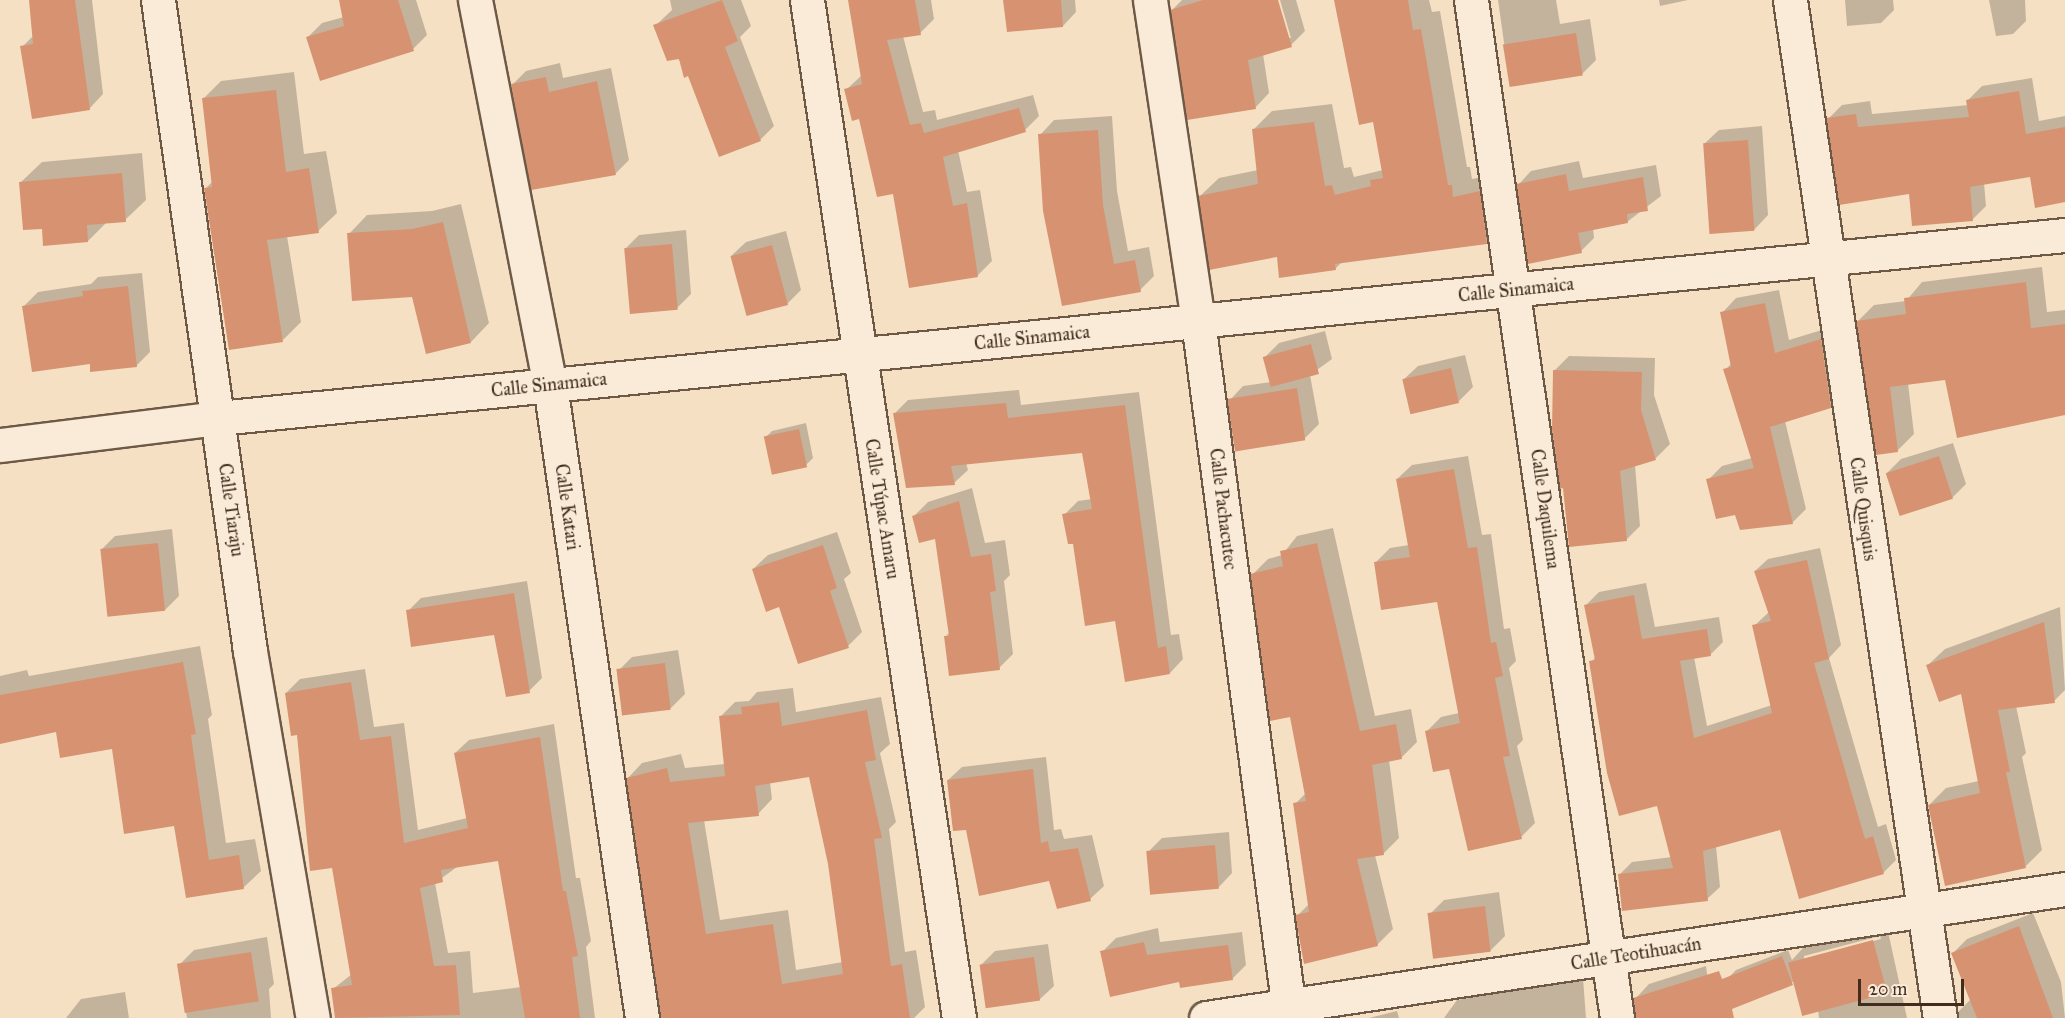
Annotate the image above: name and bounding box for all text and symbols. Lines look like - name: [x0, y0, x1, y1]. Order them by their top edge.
- street label: Calle Sinamaica: [1457, 273, 1575, 307]
- street label: Calle Sinamaica: [973, 321, 1091, 355]
- street label: Calle Sinamaica: [490, 368, 608, 402]
- street label: Calle Túpac Amaru: [860, 437, 904, 581]
- street label: Calle Pachacutec: [1205, 447, 1241, 571]
- street label: Calle Daquilema: [1526, 448, 1564, 570]
- street label: Calle Quisquis: [1845, 456, 1881, 562]
- street label: Calle Tiaraju: [214, 462, 248, 558]
- street label: Calle Katari: [550, 462, 584, 552]
- street label: Calle Teotihuacán: [1569, 933, 1703, 975]
- scale bar: [1861, 967, 1968, 1005]
- text: 20 m: [1869, 978, 1907, 1000]

